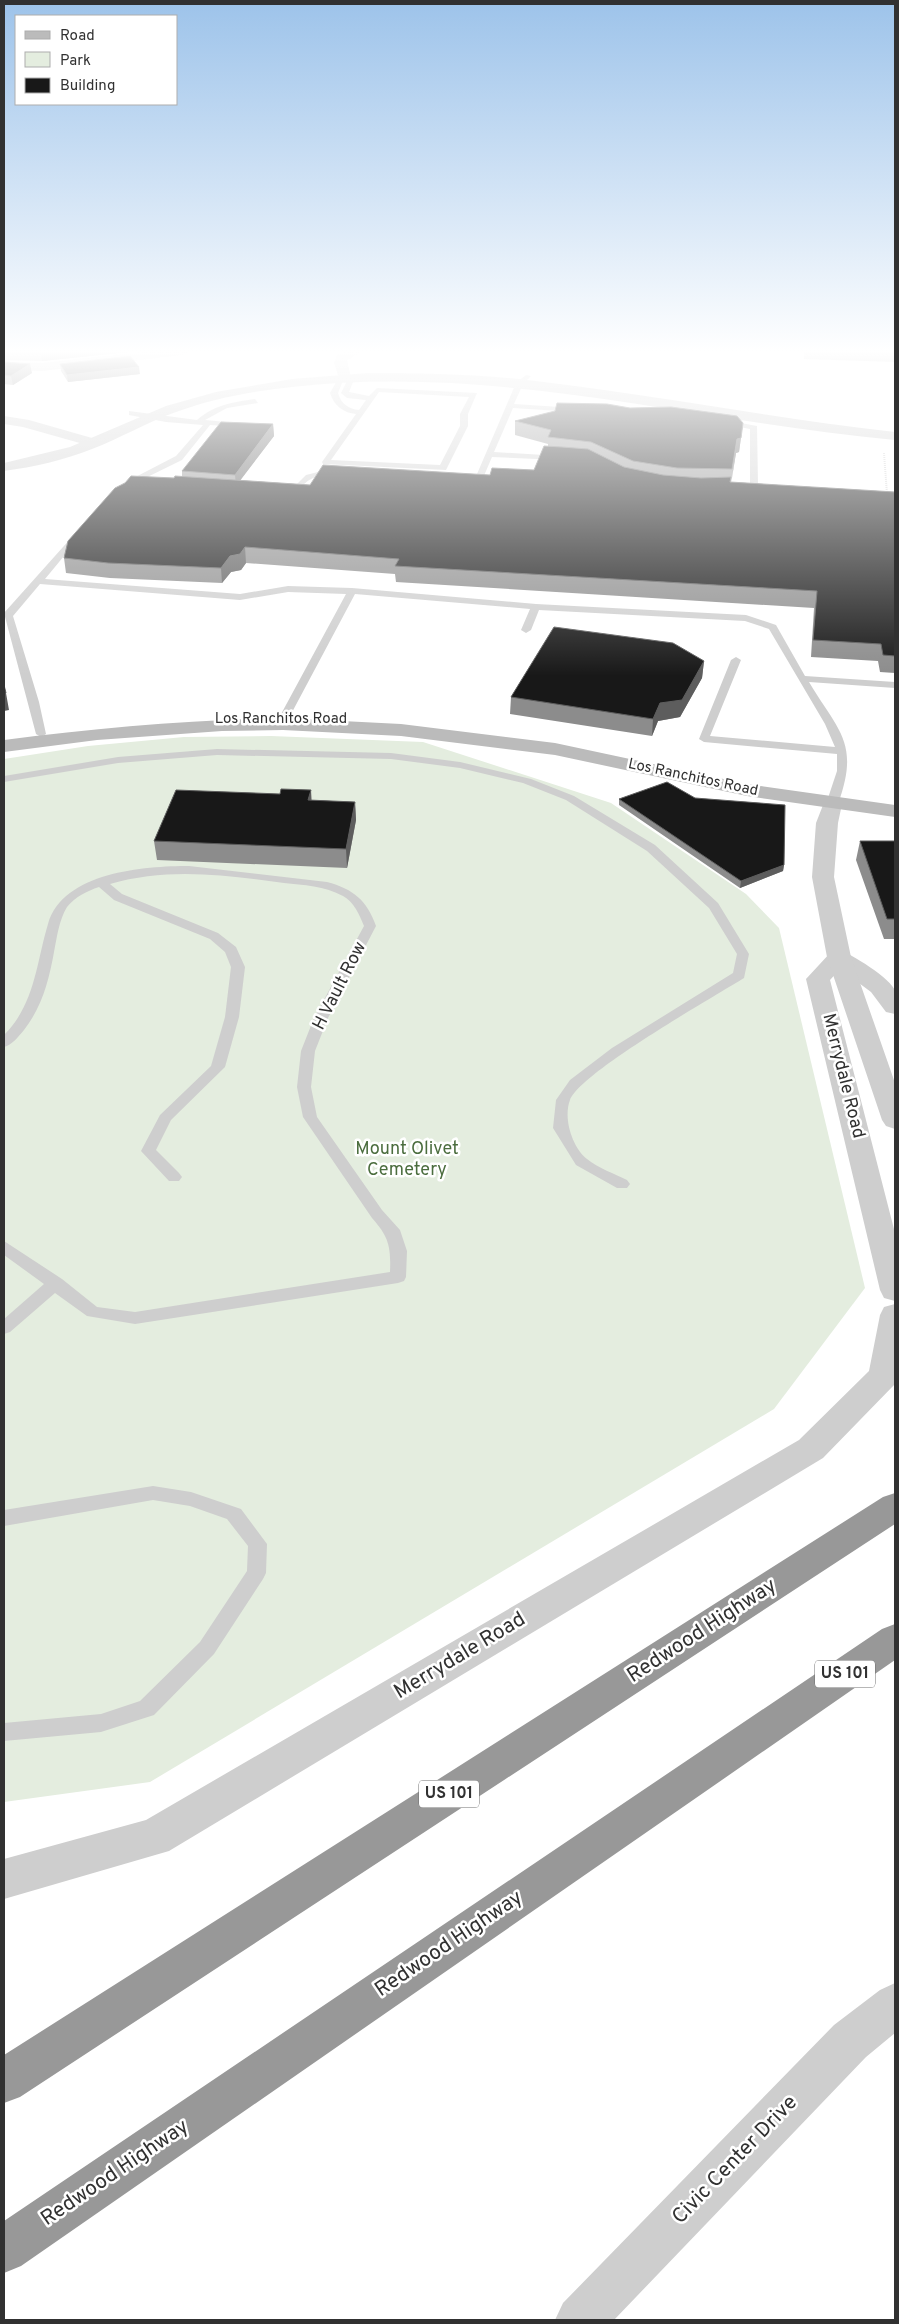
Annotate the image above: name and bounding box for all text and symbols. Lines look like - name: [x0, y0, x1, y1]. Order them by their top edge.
- legend: [15, 15, 178, 105]
- text: Road: [60, 27, 95, 46]
- text: Park: [60, 52, 91, 71]
- text: Building: [60, 77, 115, 96]
- street label: Los Ranchitos Road: [215, 710, 347, 729]
- street label: Los Ranchitos Road: [626, 755, 760, 801]
- street label: H Vault Row: [308, 938, 372, 1034]
- street label: Merrydale Road: [816, 1011, 870, 1141]
- park label: Mount Olivet Cemetery: [355, 1138, 459, 1182]
- street label: Redwood Highway: [622, 1573, 782, 1689]
- street label: Merrydale Road: [389, 1606, 531, 1706]
- road number: US 101: [815, 1660, 875, 1688]
- road number: US 101: [419, 1780, 479, 1808]
- street label: Redwood Highway: [370, 1884, 528, 2004]
- street label: Civic Center Drive: [667, 2090, 803, 2230]
- street label: Redwood Highway: [36, 2113, 194, 2233]

